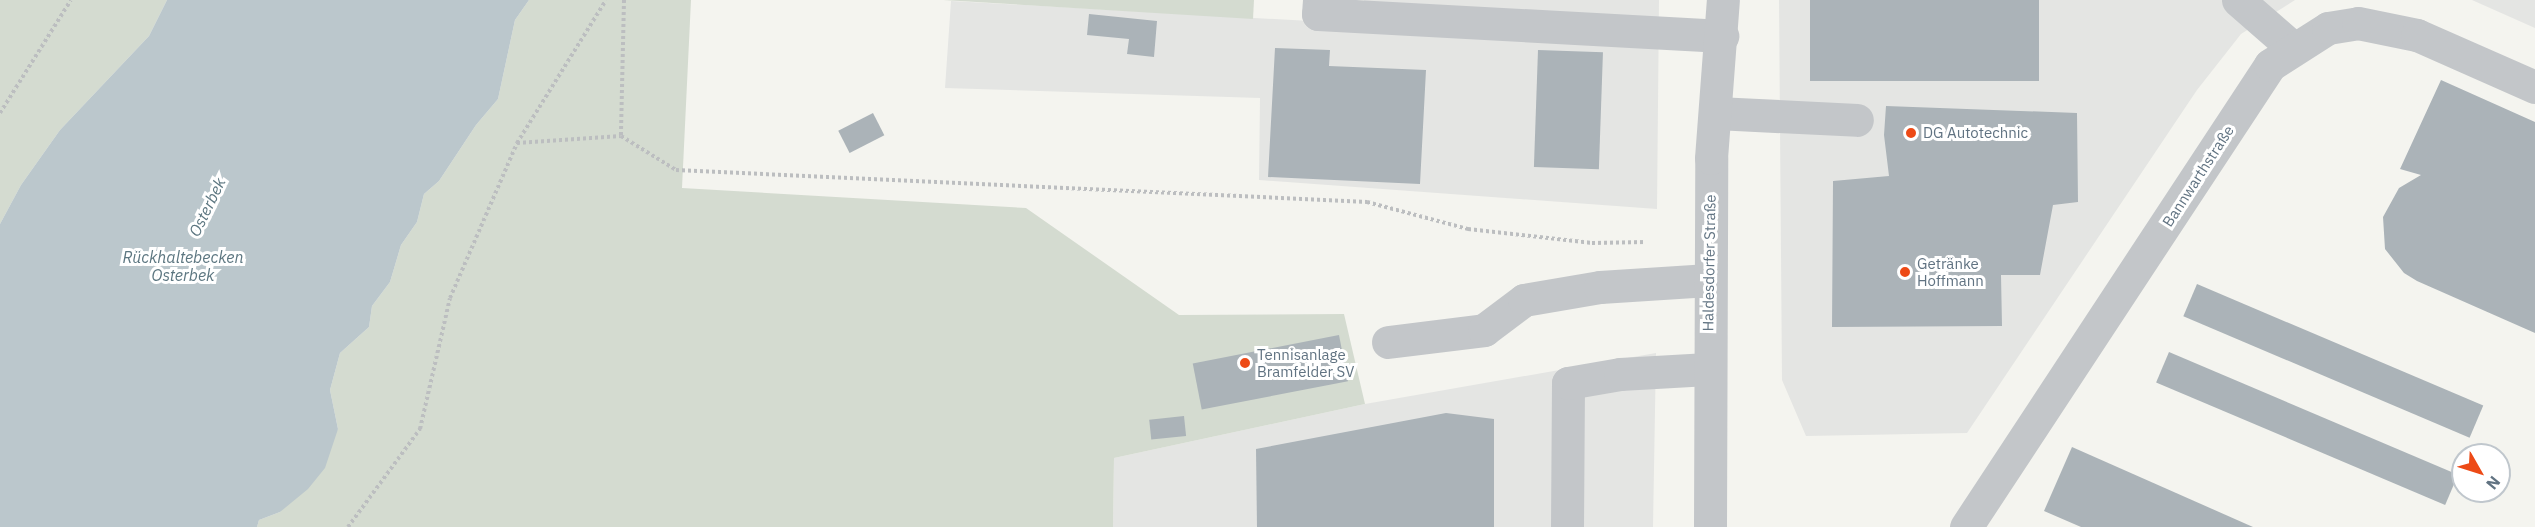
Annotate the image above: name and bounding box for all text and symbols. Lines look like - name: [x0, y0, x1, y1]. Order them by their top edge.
- street label: Bannwarthstraße: [2159, 122, 2237, 230]
- place label: DG Autotechnic: [1923, 124, 2028, 142]
- marker: DG Autotechnic: [1904, 126, 1918, 140]
- water label: Osterbek: [185, 175, 229, 239]
- street label: Haldesdorfer Straße: [1699, 194, 1719, 332]
- water label: Rückhaltebecken Osterbek: [123, 247, 243, 285]
- place label: Getränke Hoffmann: [1917, 254, 1984, 289]
- marker: Getränke Hoffmann: [1898, 265, 1912, 279]
- place label: Tennisanlage Bramfelder SV: [1257, 345, 1354, 380]
- marker: Tennisanlage Bramfelder SV: [1238, 356, 1252, 370]
- north arrow: [2451, 443, 2511, 503]
- text: N: [2482, 472, 2505, 494]

